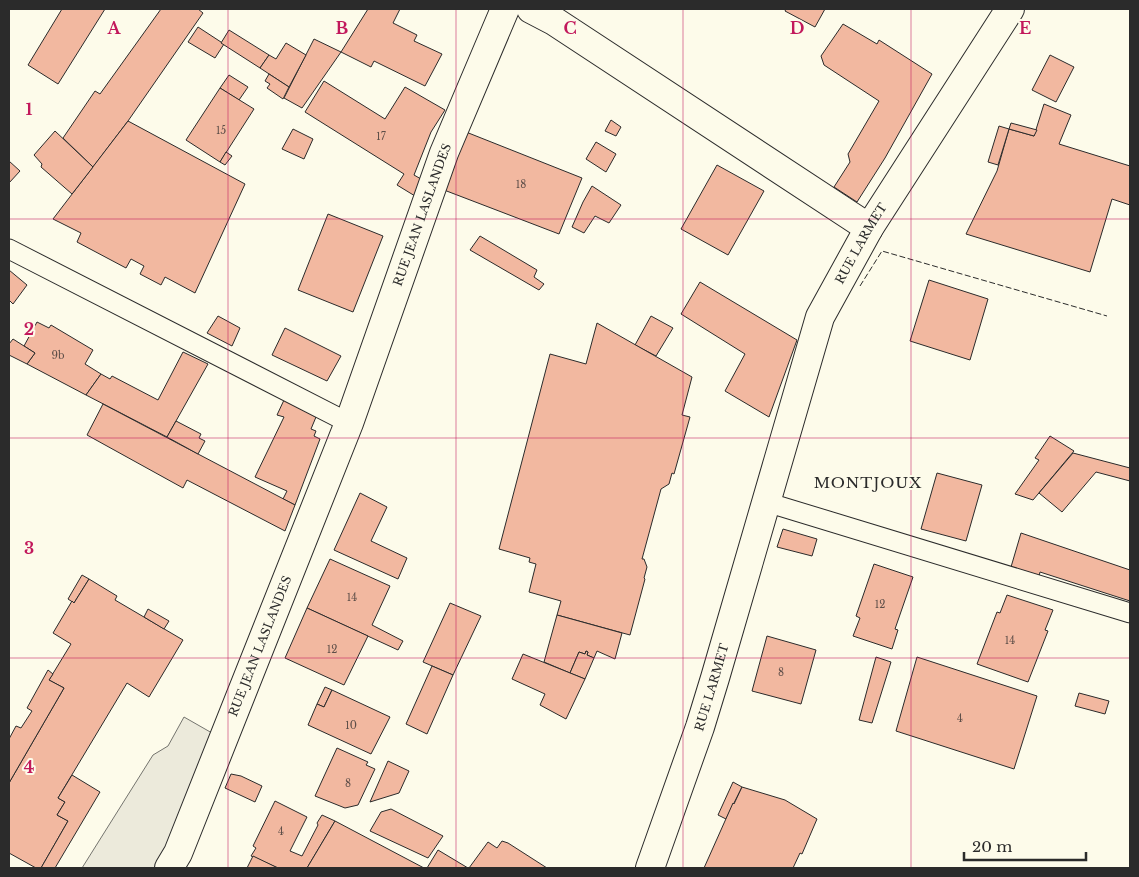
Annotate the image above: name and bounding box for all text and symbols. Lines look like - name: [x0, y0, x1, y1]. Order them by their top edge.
- text: A: [107, 18, 122, 38]
- text: B: [336, 18, 349, 38]
- text: C: [563, 18, 577, 38]
- text: D: [790, 18, 804, 38]
- text: E: [1019, 18, 1031, 38]
- text: 1: [26, 99, 33, 119]
- house number: 15: [216, 124, 226, 137]
- house number: 17: [376, 130, 387, 143]
- street label: RUE JEAN LASLANDES: [390, 141, 454, 288]
- house number: 18: [516, 178, 526, 191]
- street label: RUE LARMET: [832, 200, 890, 286]
- text: 2: [24, 319, 34, 339]
- house number: 9b: [52, 349, 65, 362]
- district label: MONTJOUX: [814, 473, 922, 492]
- text: 3: [24, 538, 34, 558]
- street label: RUE JEAN LASLANDES: [225, 573, 295, 719]
- house number: 14: [347, 591, 357, 604]
- house number: 12: [875, 598, 885, 611]
- house number: 14: [1005, 634, 1015, 647]
- street label: RUE LARMET: [691, 641, 732, 733]
- house number: 12: [327, 643, 337, 656]
- house number: 8: [778, 666, 784, 679]
- house number: 4: [957, 712, 963, 725]
- house number: 10: [345, 719, 357, 732]
- text: 4: [24, 757, 34, 777]
- house number: 8: [345, 777, 351, 790]
- house number: 4: [278, 825, 284, 838]
- scale bar: [964, 830, 1086, 862]
- text: 20 m: [972, 837, 1012, 856]

